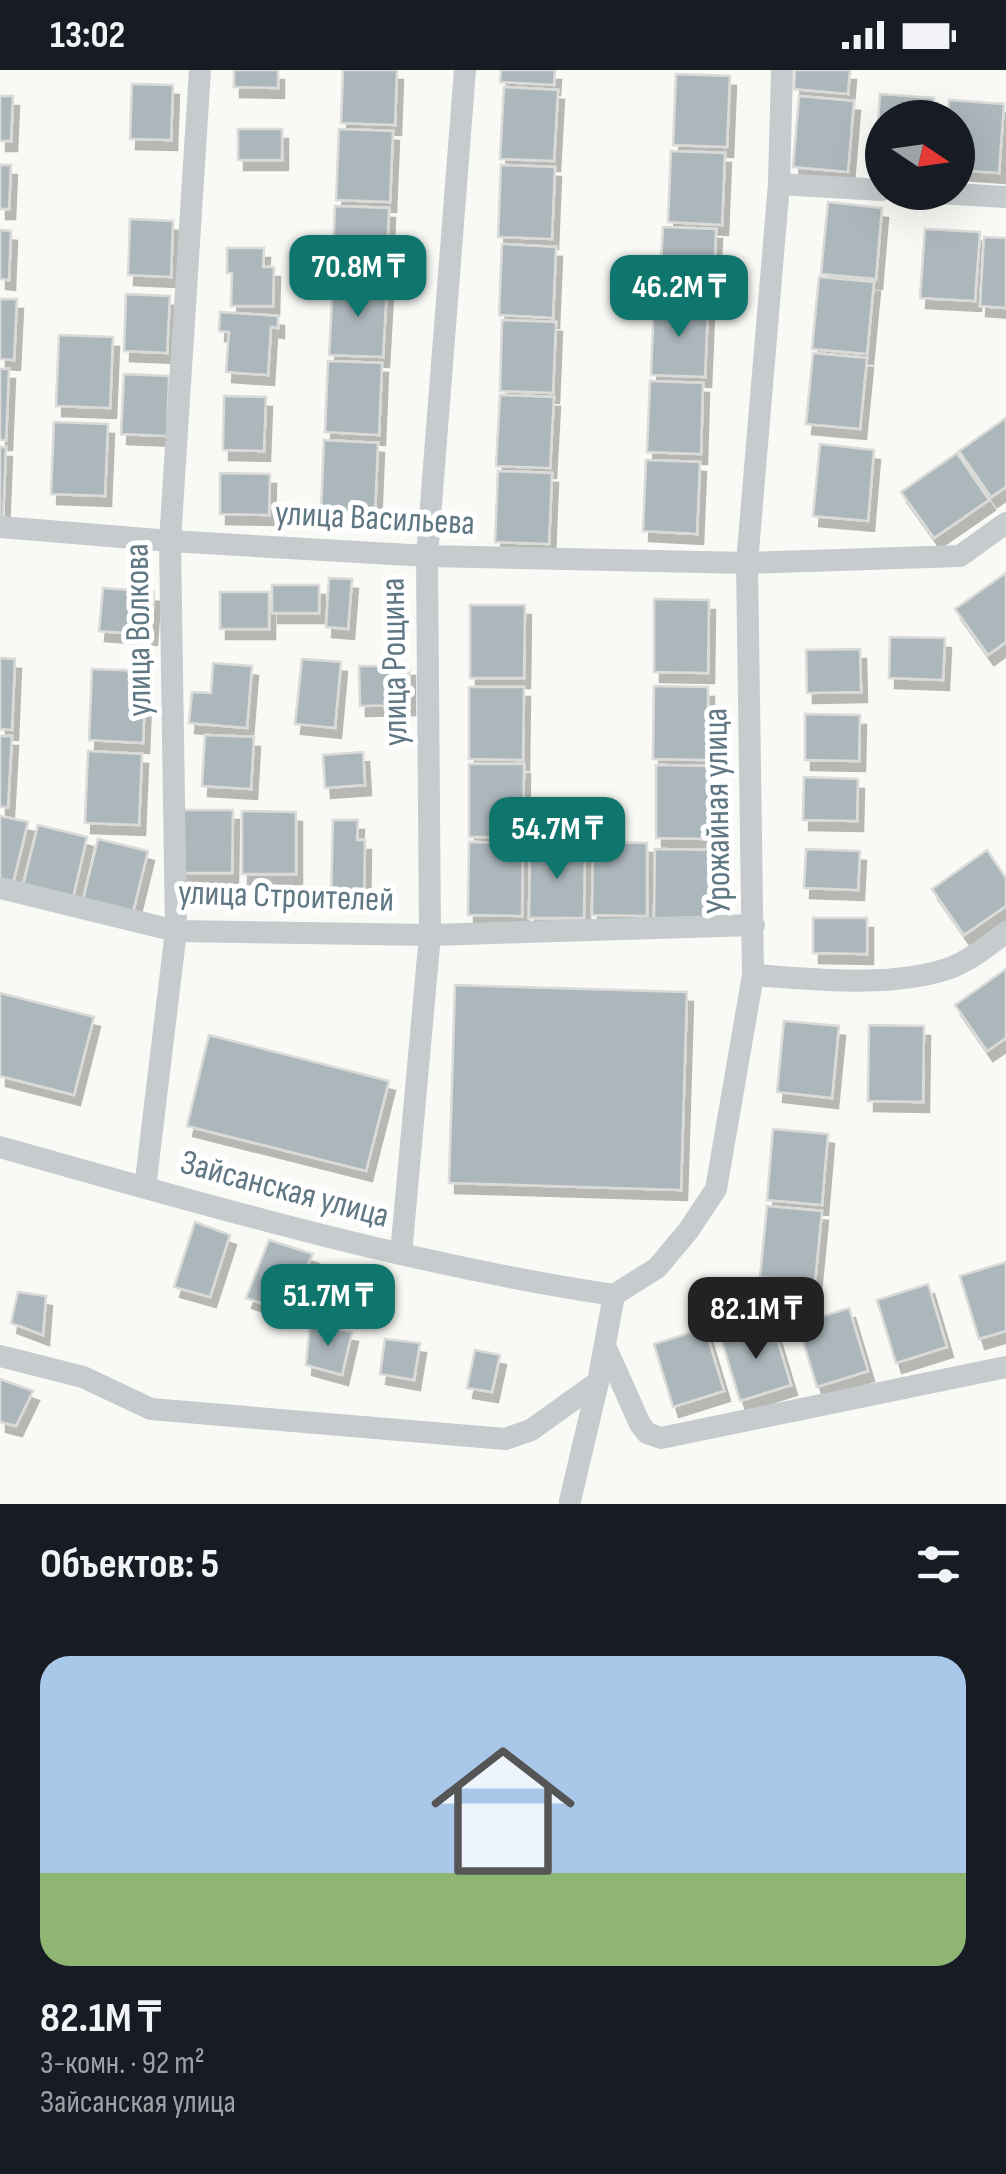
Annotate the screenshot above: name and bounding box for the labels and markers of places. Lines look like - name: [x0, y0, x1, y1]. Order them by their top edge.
- pin: 70.8M ₸: [266, 235, 450, 320]
- pin: 46.2M ₸: [587, 255, 771, 340]
- pin: 54.7M ₸: [465, 797, 649, 882]
- pin: 51.7M ₸: [236, 1264, 420, 1349]
- pin: 82.1M ₸: [664, 1277, 848, 1362]

